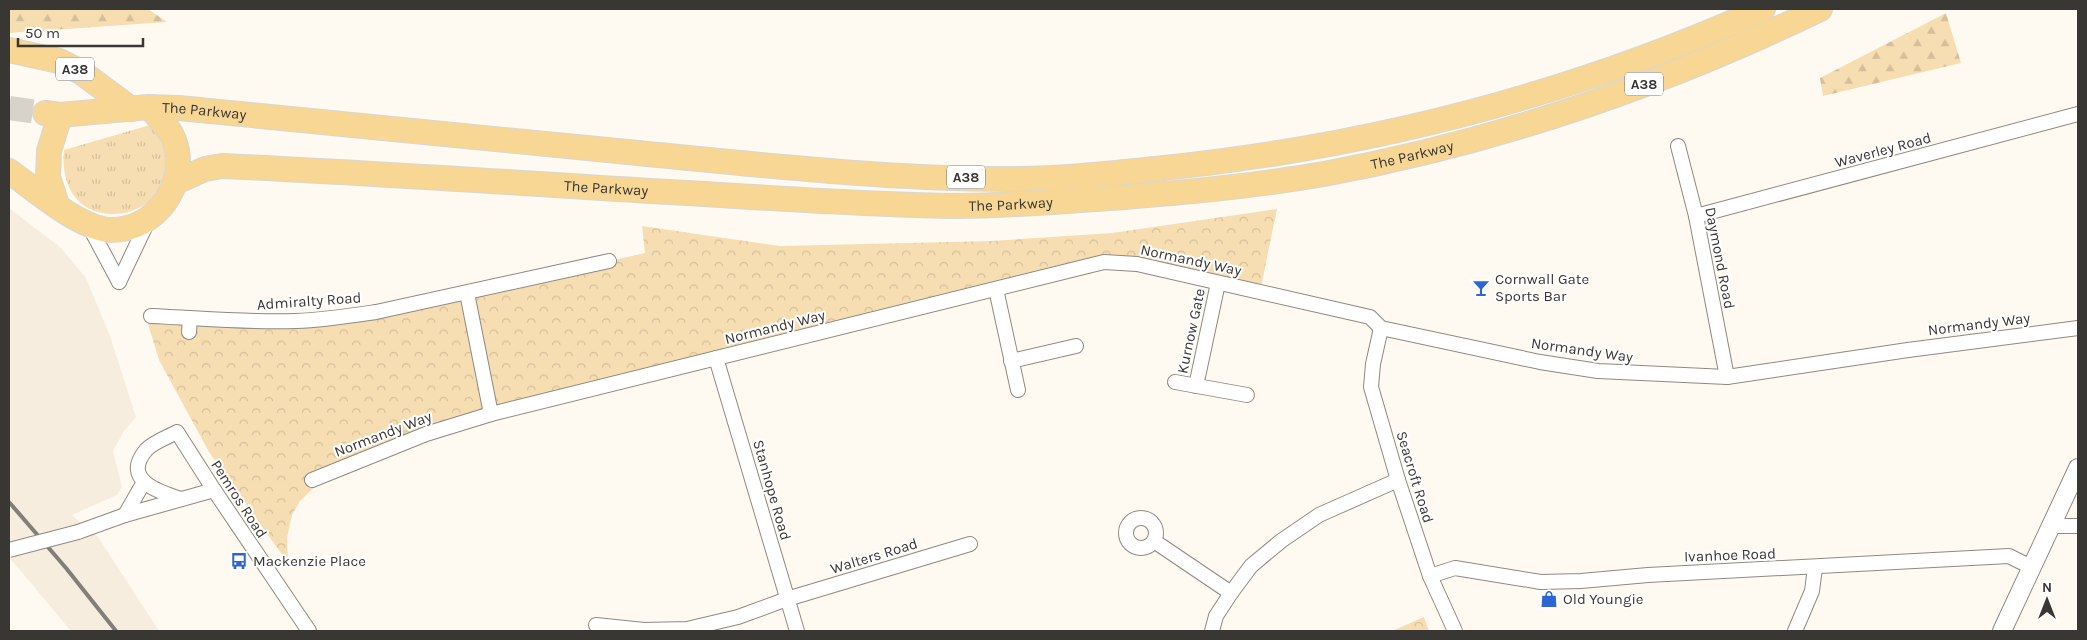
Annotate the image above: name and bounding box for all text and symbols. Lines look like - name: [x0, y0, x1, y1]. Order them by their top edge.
- scale bar: [18, 15, 142, 47]
- text: 50 m: [25, 24, 60, 42]
- road number: A38: [56, 58, 94, 80]
- road number: A38: [1625, 72, 1663, 96]
- street label: The Parkway: [162, 98, 247, 124]
- street label: Waverley Road: [1833, 129, 1933, 171]
- street label: The Parkway: [1369, 136, 1455, 173]
- road number: A38: [947, 166, 985, 188]
- street label: The Parkway: [564, 177, 649, 200]
- street label: The Parkway: [968, 193, 1053, 215]
- street label: Daymond Road: [1701, 206, 1739, 310]
- street label: Normandy Way: [1139, 241, 1243, 279]
- place label: Cornwall Gate Sports Bar: [1495, 270, 1589, 305]
- bar icon: Cornwall Gate Sports Bar: [1471, 278, 1491, 298]
- street label: Kurnow Gate: [1173, 287, 1209, 375]
- street label: Admiralty Road: [256, 288, 362, 314]
- street label: Normandy Way: [723, 306, 827, 348]
- street label: Normandy Way: [1927, 309, 2031, 339]
- street label: Normandy Way: [1530, 334, 1634, 366]
- street label: Normandy Way: [332, 407, 434, 461]
- street label: Seacroft Road: [1392, 429, 1438, 525]
- street label: Stanhope Road: [749, 438, 795, 542]
- street label: Pemros Road: [207, 457, 271, 541]
- street label: Walters Road: [828, 534, 920, 578]
- street label: Ivanhoe Road: [1684, 544, 1776, 566]
- bus stop icon: Mackenzie Place: [229, 551, 249, 571]
- place label: Mackenzie Place: [253, 552, 366, 570]
- north arrow: [2022, 575, 2072, 625]
- text: N: [2042, 579, 2052, 596]
- shop icon: Old Youngie: [1539, 589, 1559, 609]
- place label: Old Youngie: [1563, 590, 1644, 608]

